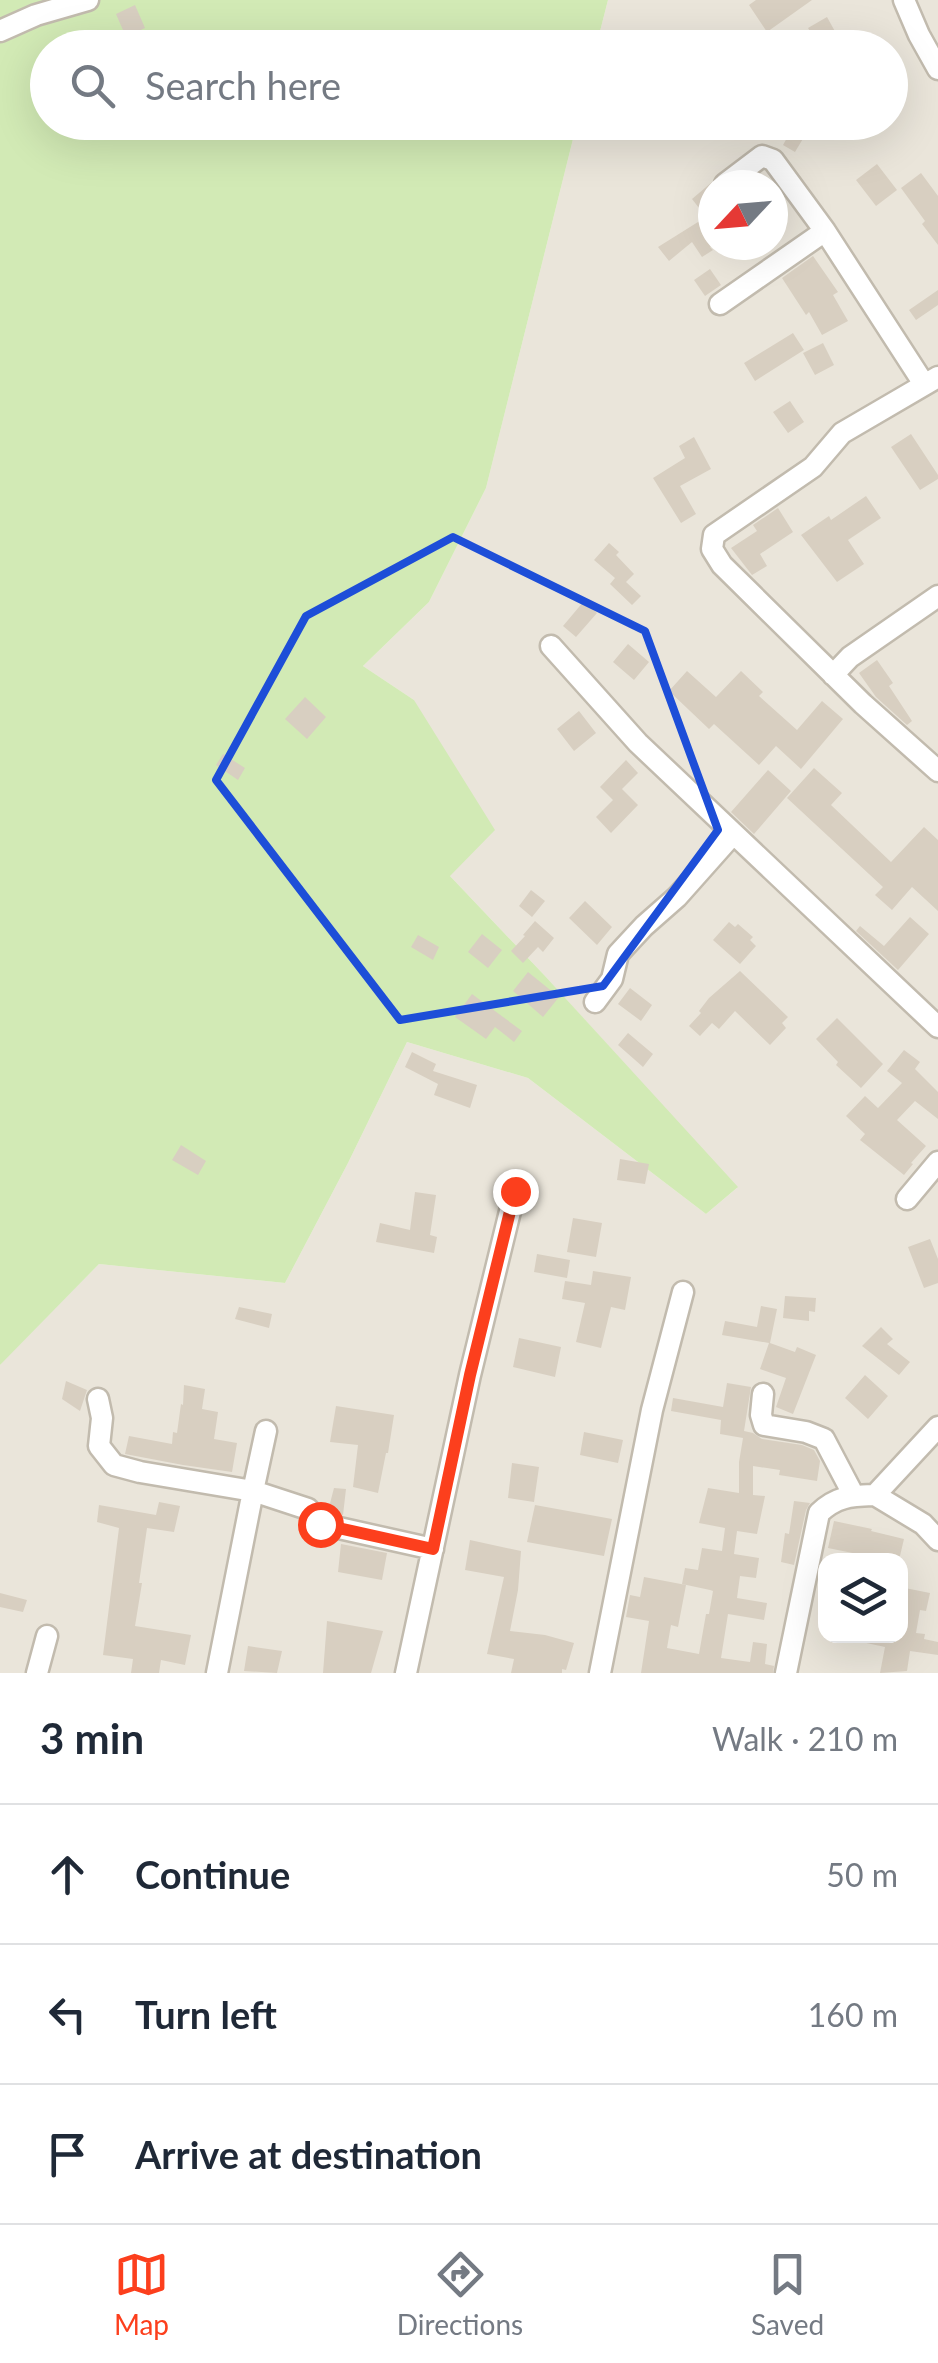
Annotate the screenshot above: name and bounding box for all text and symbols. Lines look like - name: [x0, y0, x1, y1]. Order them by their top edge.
- search box: [30, 30, 908, 140]
- icon: search: [65, 58, 120, 113]
- text: Search here: [145, 62, 341, 108]
- north arrow: [698, 170, 788, 260]
- route end: [493, 1169, 539, 1215]
- route start: [298, 1502, 344, 1548]
- map controls: [818, 1553, 908, 1643]
- button: layers: [818, 1553, 908, 1643]
- text: 3 min: [40, 1713, 144, 1763]
- text: Walk · 210 m: [712, 1719, 898, 1758]
- icon: ahead: [40, 1847, 95, 1902]
- text: Continue: [135, 1851, 290, 1897]
- text: 50 m: [826, 1855, 898, 1894]
- icon: left: [40, 1987, 95, 2042]
- text: Turn left: [135, 1991, 277, 2037]
- text: 160 m: [808, 1995, 898, 2034]
- icon: arrive: [40, 2127, 95, 2182]
- text: Arrive at destination: [135, 2131, 482, 2177]
- tab: Map: [114, 2247, 169, 2341]
- tab: Directions: [397, 2247, 523, 2341]
- tab: Saved: [751, 2247, 824, 2341]

